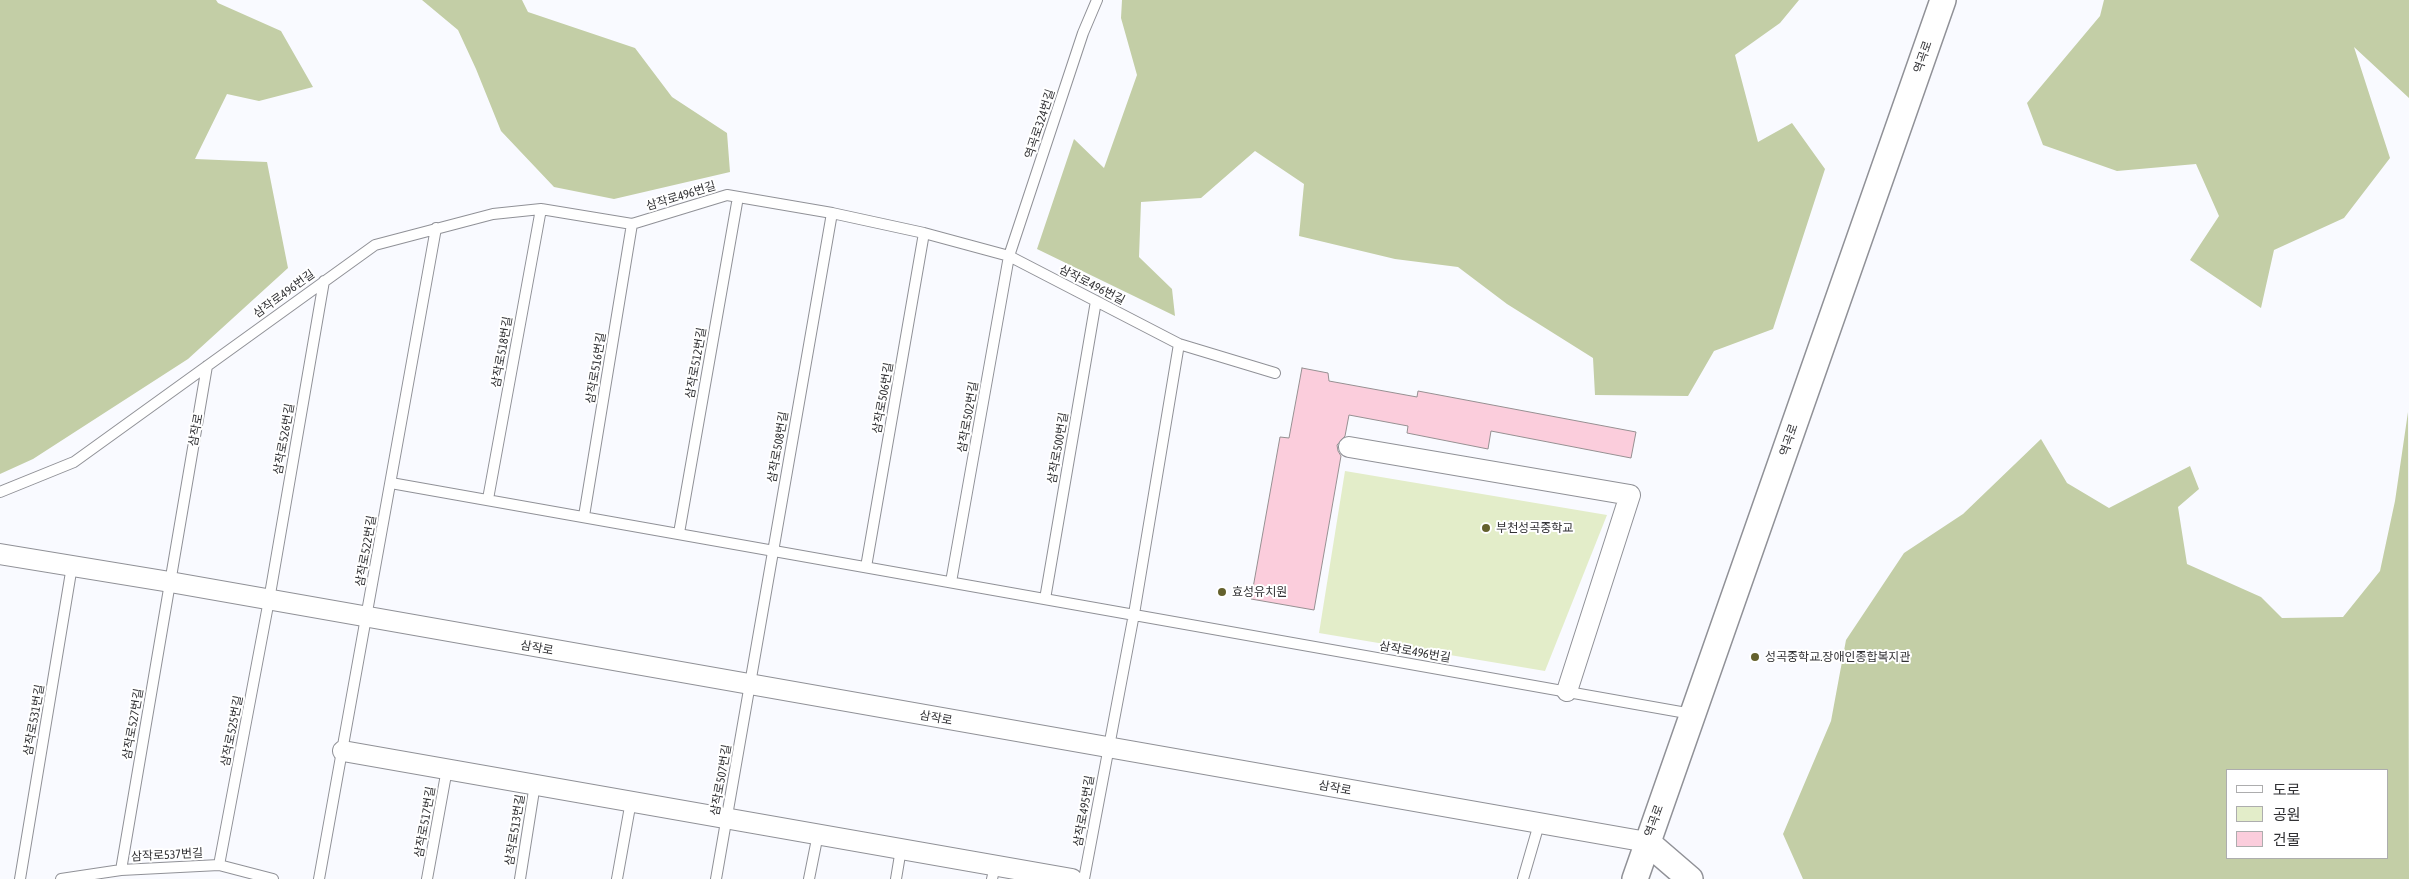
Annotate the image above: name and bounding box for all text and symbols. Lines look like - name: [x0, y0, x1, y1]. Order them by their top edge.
- street label: 역곡로: [1911, 39, 1935, 75]
- street label: 역곡로324번길: [1022, 87, 1058, 161]
- street label: 삼작로496번길: [644, 179, 718, 213]
- street label: 삼작로496번길: [1057, 262, 1127, 308]
- street label: 삼작로496번길: [251, 267, 317, 321]
- street label: 삼작로518번길: [489, 315, 515, 389]
- street label: 삼작로512번길: [683, 326, 709, 400]
- street label: 삼작로516번길: [583, 331, 609, 405]
- street label: 삼작로506번길: [870, 361, 896, 435]
- street label: 삼작로502번길: [955, 380, 981, 454]
- street label: 삼작로526번길: [271, 402, 297, 476]
- street label: 삼작로508번길: [765, 410, 791, 484]
- street label: 삼작로500번길: [1045, 411, 1071, 485]
- street label: 삼작로: [186, 412, 206, 448]
- street label: 역곡로: [1777, 422, 1801, 458]
- street label: 삼작로522번길: [353, 514, 379, 588]
- place label: 부천성곡중학교: [1496, 521, 1573, 535]
- marker: 부천성곡중학교: [1480, 522, 1492, 534]
- place label: 효성유치원: [1232, 585, 1287, 599]
- marker: 효성유치원: [1216, 586, 1228, 598]
- street label: 삼작로: [519, 638, 555, 658]
- street label: 삼작로496번길: [1378, 639, 1452, 665]
- place label: 성곡중학교.장애인종합복지관: [1765, 650, 1911, 664]
- marker: 성곡중학교.장애인종합복지관: [1749, 651, 1761, 663]
- street label: 삼작로531번길: [21, 683, 47, 757]
- street label: 삼작로527번길: [120, 687, 146, 761]
- street label: 삼작로525번길: [218, 694, 246, 768]
- street label: 삼작로: [918, 708, 954, 728]
- street label: 삼작로507번길: [708, 743, 734, 817]
- legend: [2226, 769, 2389, 859]
- street label: 삼작로495번길: [1071, 774, 1097, 848]
- street label: 삼작로: [1317, 778, 1353, 798]
- text: 도로: [2273, 781, 2301, 798]
- street label: 삼작로517번길: [412, 785, 438, 859]
- street label: 삼작로513번길: [502, 793, 528, 867]
- street label: 역곡로: [1642, 803, 1666, 839]
- text: 공원: [2273, 806, 2301, 823]
- text: 건물: [2273, 831, 2301, 848]
- street label: 삼작로537번길: [131, 846, 203, 864]

